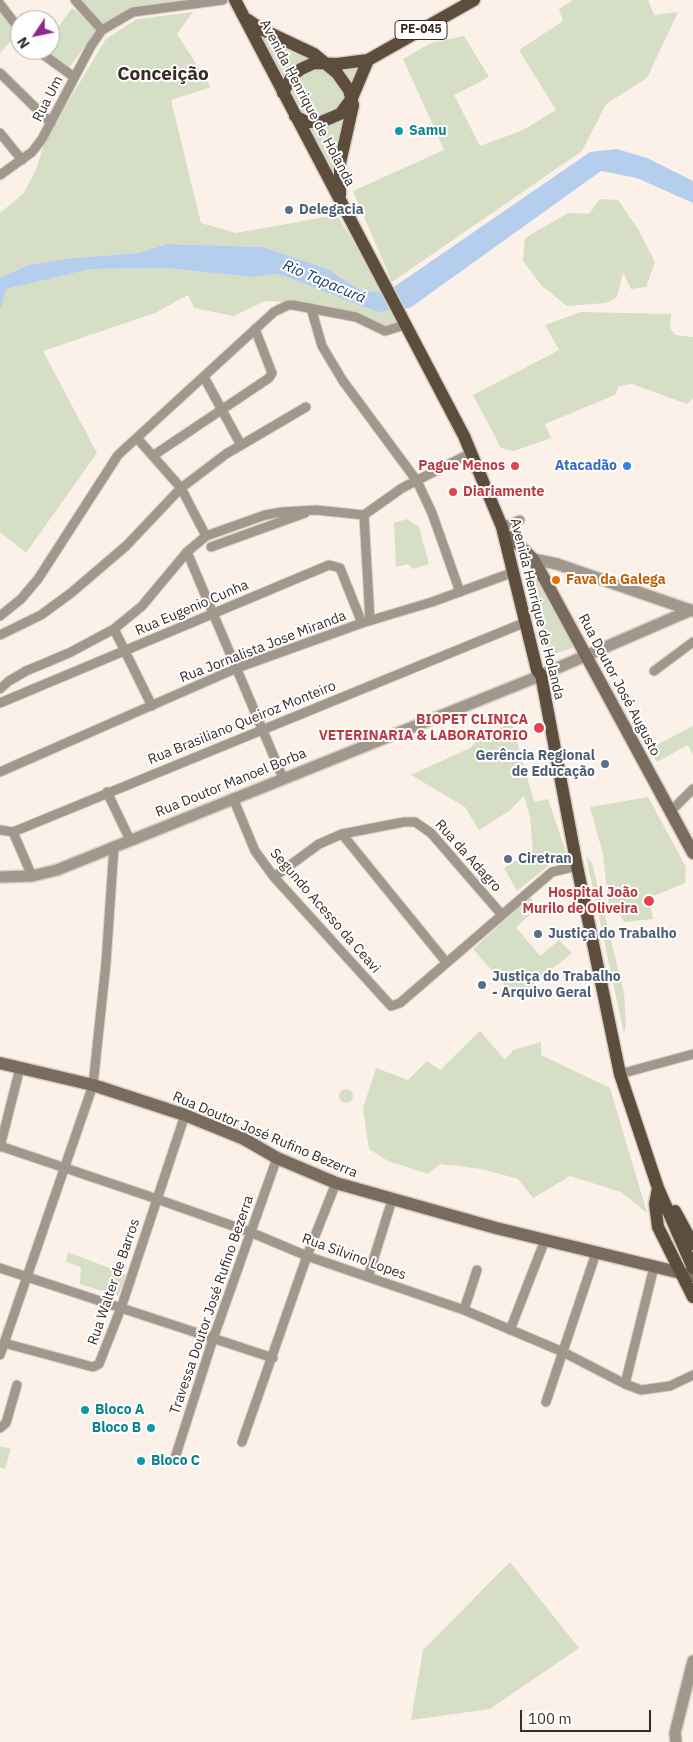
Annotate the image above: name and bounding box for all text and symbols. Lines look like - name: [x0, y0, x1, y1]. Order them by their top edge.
- north arrow: [10, 10, 60, 60]
- street label: Avenida Henrique de Holanda: [256, 17, 358, 189]
- road number: PE-045: [395, 20, 447, 40]
- text: N: [13, 34, 34, 52]
- district label: Conceição: [117, 64, 209, 86]
- street label: Rua Um: [29, 73, 67, 125]
- place label: Samu: [409, 123, 447, 139]
- marker: Samu: [393, 125, 405, 137]
- place label: Delegacia: [299, 202, 364, 218]
- marker: Delegacia: [283, 204, 295, 216]
- water label: Rio Tapacurá: [280, 256, 368, 308]
- place label: Pague Menos: [418, 458, 505, 474]
- place label: Atacadão: [555, 458, 617, 474]
- marker: Pague Menos: [509, 460, 521, 472]
- marker: Atacadão: [621, 460, 633, 472]
- place label: Diariamente: [463, 484, 544, 500]
- marker: Diariamente: [447, 486, 459, 498]
- street label: Avenida Henrique de Holanda: [506, 517, 568, 701]
- place label: Fava da Galega: [566, 572, 666, 588]
- marker: Fava da Galega: [550, 574, 562, 586]
- street label: Rua Eugenio Cunha: [133, 577, 251, 639]
- street label: Rua Jornalista Jose Miranda: [177, 607, 349, 687]
- street label: Rua Doutor José Augusto: [574, 611, 664, 759]
- street label: Rua Brasiliano Queiroz Monteiro: [145, 677, 339, 769]
- place label: BIOPET CLINICA VETERINARIA & LABORATORIO: [319, 712, 528, 744]
- marker: BIOPET CLINICA VETERINARIA & LABORATORIO: [532, 721, 546, 735]
- street label: Rua Doutor Manoel Borba: [153, 745, 309, 821]
- place label: Gerência Regional de Educação: [475, 748, 595, 780]
- marker: Gerência Regional de Educação: [599, 758, 611, 770]
- street label: Rua da Adagro: [431, 816, 505, 896]
- street label: Segundo Acesso da Ceavi: [266, 845, 384, 977]
- place label: Ciretran: [518, 851, 572, 867]
- marker: Ciretran: [502, 853, 514, 865]
- place label: Hospital João Murilo de Oliveira: [522, 885, 638, 918]
- marker: Hospital João Murilo de Oliveira: [642, 894, 656, 908]
- place label: Justiça do Trabalho: [548, 926, 677, 942]
- marker: Justiça do Trabalho: [532, 928, 544, 940]
- place label: Justiça do Trabalho - Arquivo Geral: [492, 969, 621, 1002]
- marker: Justiça do Trabalho - Arquivo Geral: [476, 979, 488, 991]
- street label: Rua Doutor José Rufino Bezerra: [170, 1088, 360, 1182]
- street label: Travessa Doutor José Rufino Bezerra: [167, 1193, 257, 1417]
- street label: Rua Walter de Barros: [84, 1216, 144, 1348]
- street label: Rua Silvino Lopes: [300, 1230, 408, 1284]
- place label: Bloco A: [95, 1402, 144, 1418]
- marker: Bloco A: [79, 1404, 91, 1416]
- place label: Bloco B: [92, 1420, 141, 1436]
- marker: Bloco B: [145, 1422, 157, 1434]
- place label: Bloco C: [151, 1453, 200, 1469]
- marker: Bloco C: [135, 1455, 147, 1467]
- scale bar: [523, 1700, 654, 1732]
- text: 100 m: [528, 1709, 572, 1728]

